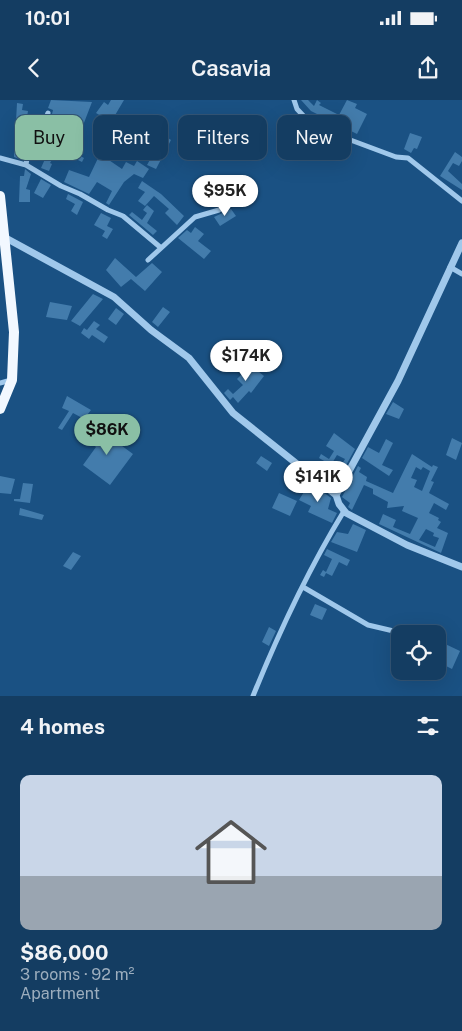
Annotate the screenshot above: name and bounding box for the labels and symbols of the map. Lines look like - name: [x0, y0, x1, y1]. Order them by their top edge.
- pin: $95K: [195, 174, 255, 217]
- pin: $174K: [211, 340, 281, 382]
- pin: $86K: [77, 414, 137, 456]
- pin: $141K: [283, 460, 353, 503]

